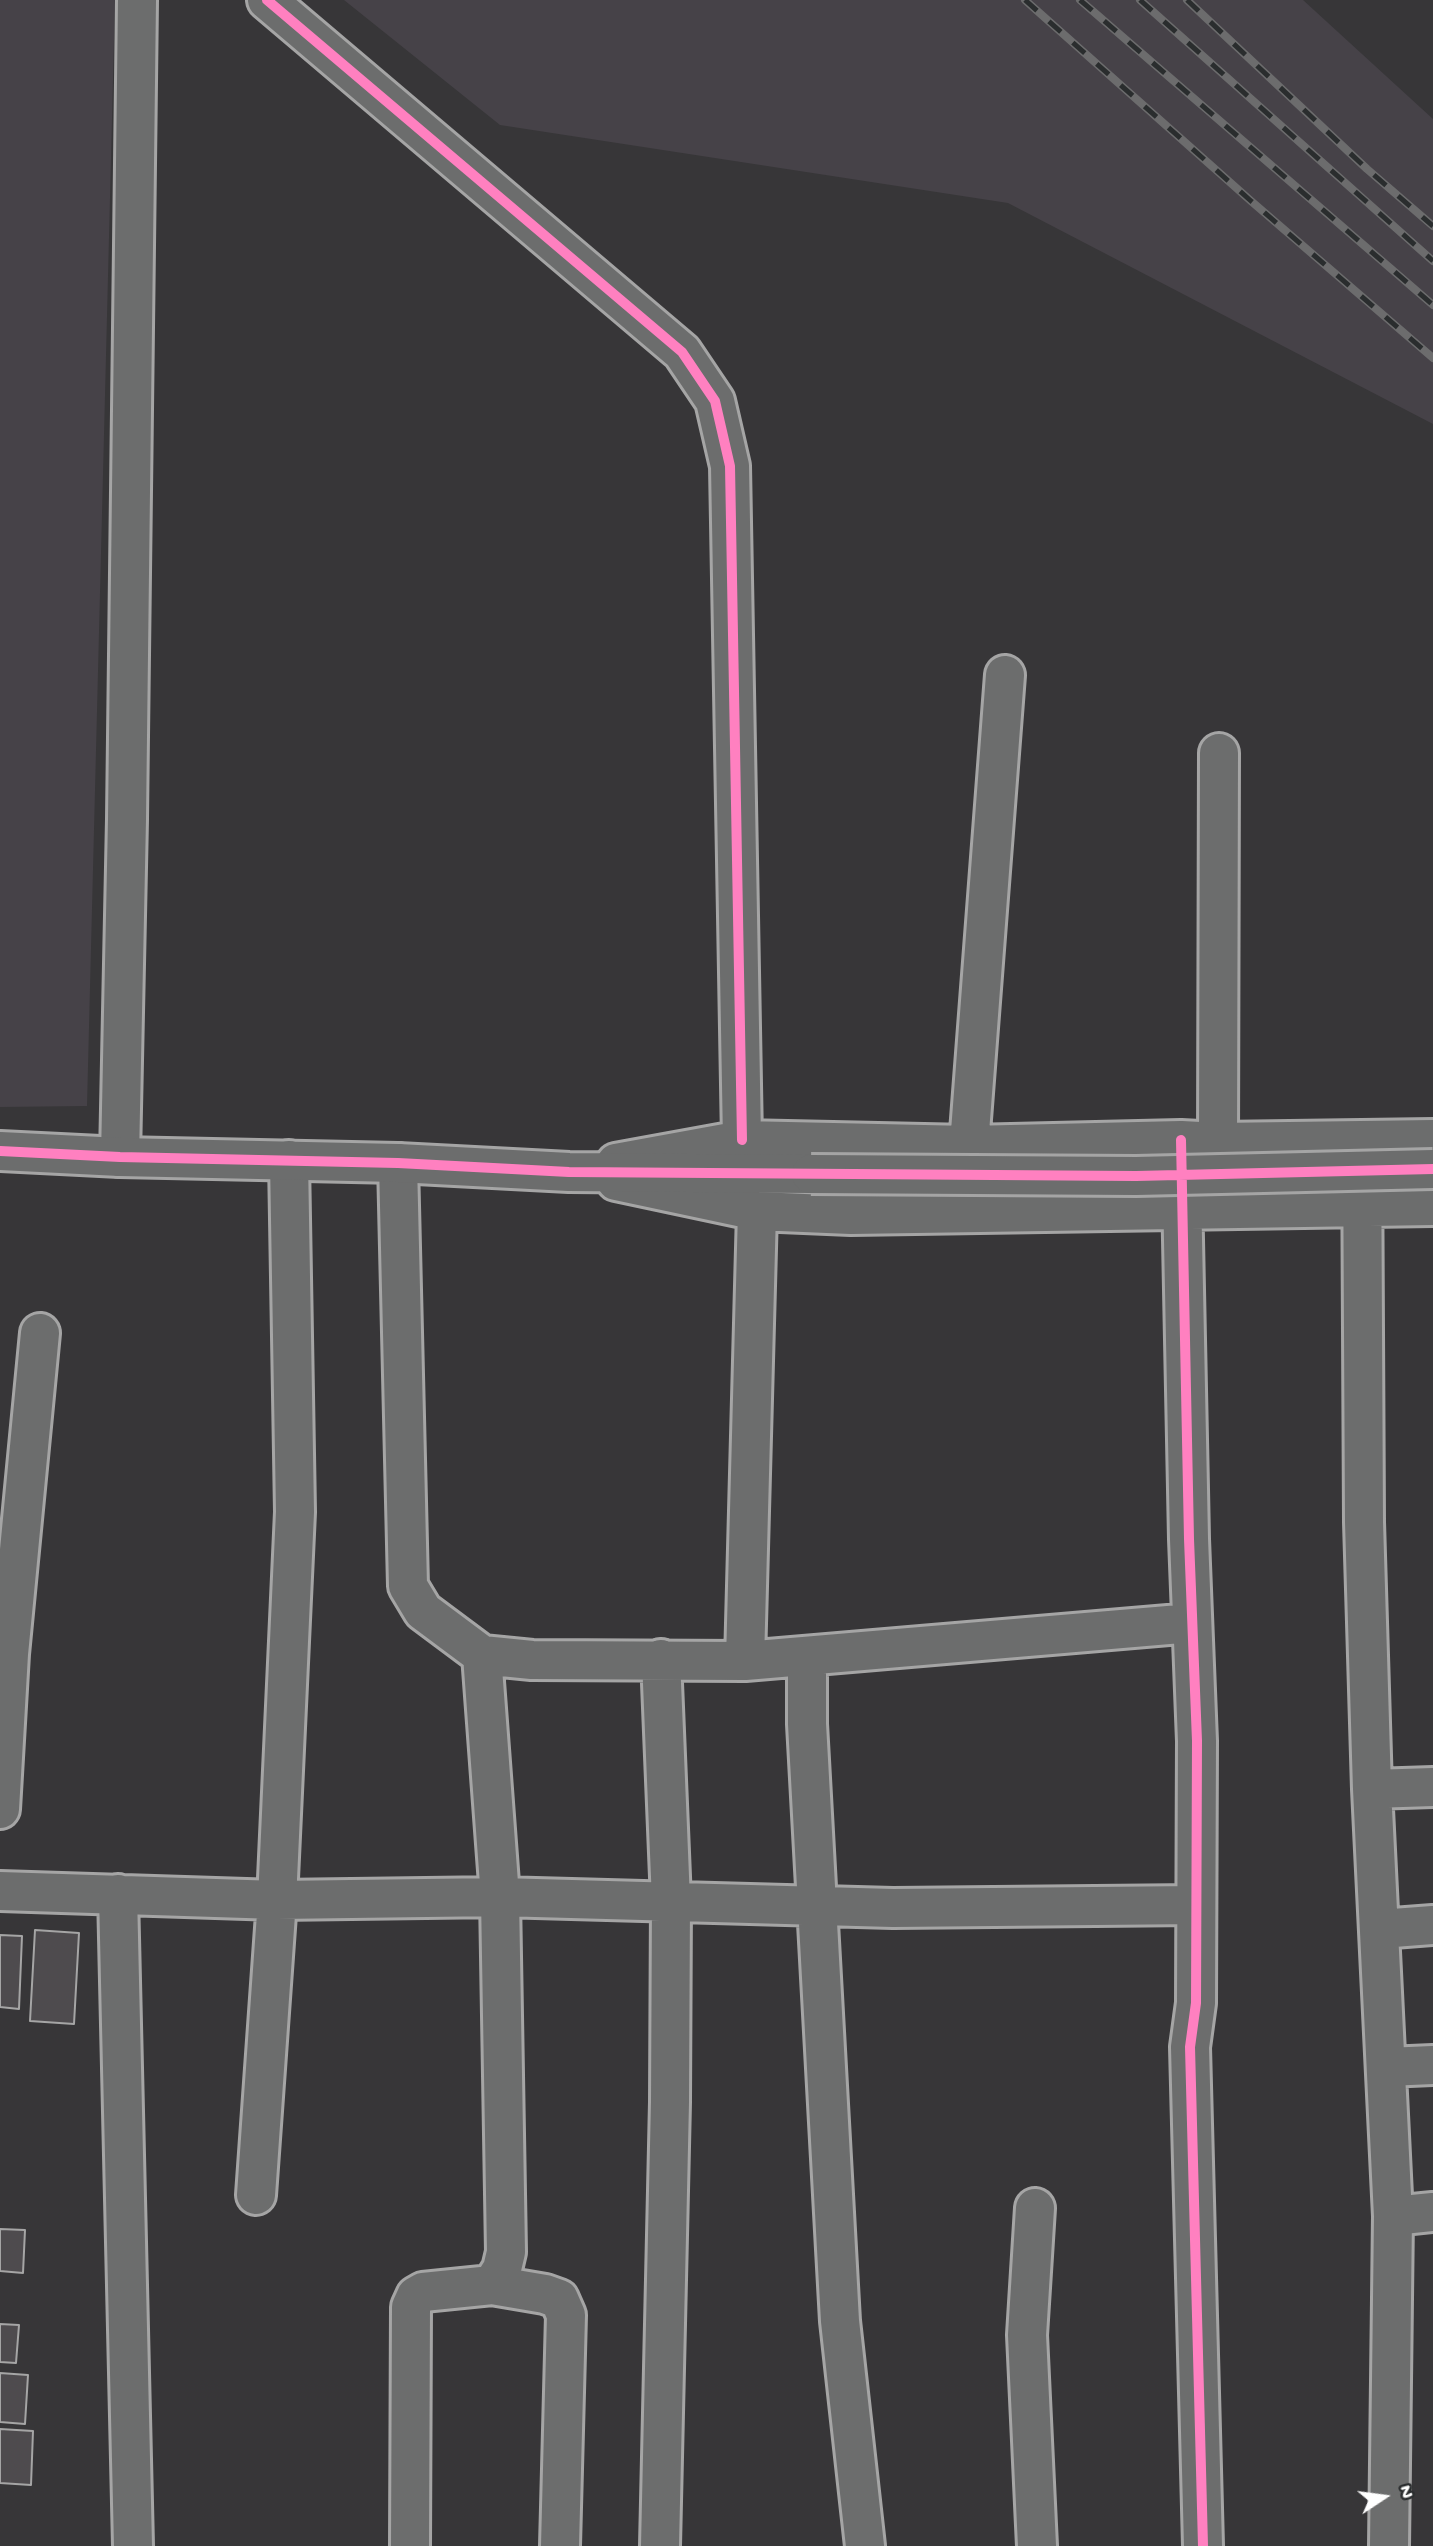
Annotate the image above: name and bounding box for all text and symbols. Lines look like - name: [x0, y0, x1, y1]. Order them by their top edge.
- north arrow: [1349, 2462, 1419, 2532]
- text: N: [1392, 2484, 1418, 2501]

